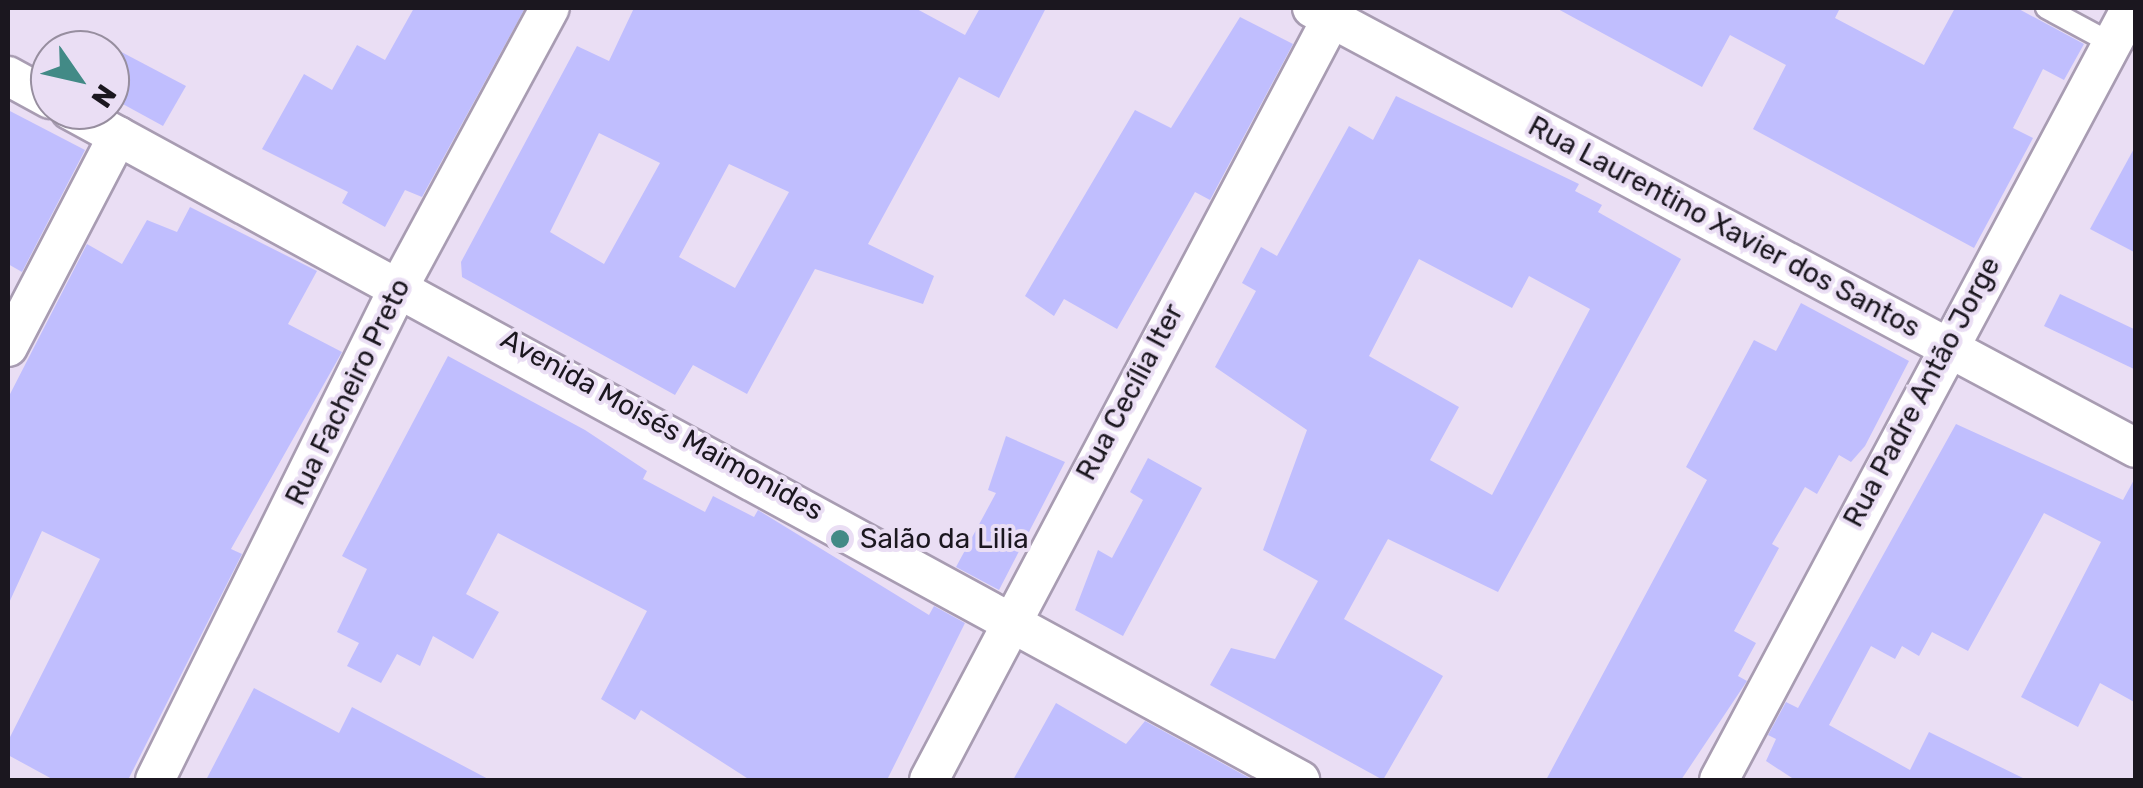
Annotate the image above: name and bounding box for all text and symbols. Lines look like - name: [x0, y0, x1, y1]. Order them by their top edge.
- north arrow: [30, 30, 130, 130]
- text: N: [84, 78, 123, 114]
- street label: Rua Laurentino Xavier dos Santos: [1522, 109, 1926, 345]
- street label: Rua Padre Antão Jorge: [1836, 251, 2008, 533]
- street label: Rua Facheiro Preto: [279, 273, 417, 511]
- street label: Rua Cecília Iter: [1069, 298, 1191, 486]
- street label: Avenida Moisés Maimonides: [495, 322, 829, 528]
- place label: Salão da Lilia: [860, 522, 1029, 556]
- marker: Salão da Lilia: [829, 528, 851, 550]

